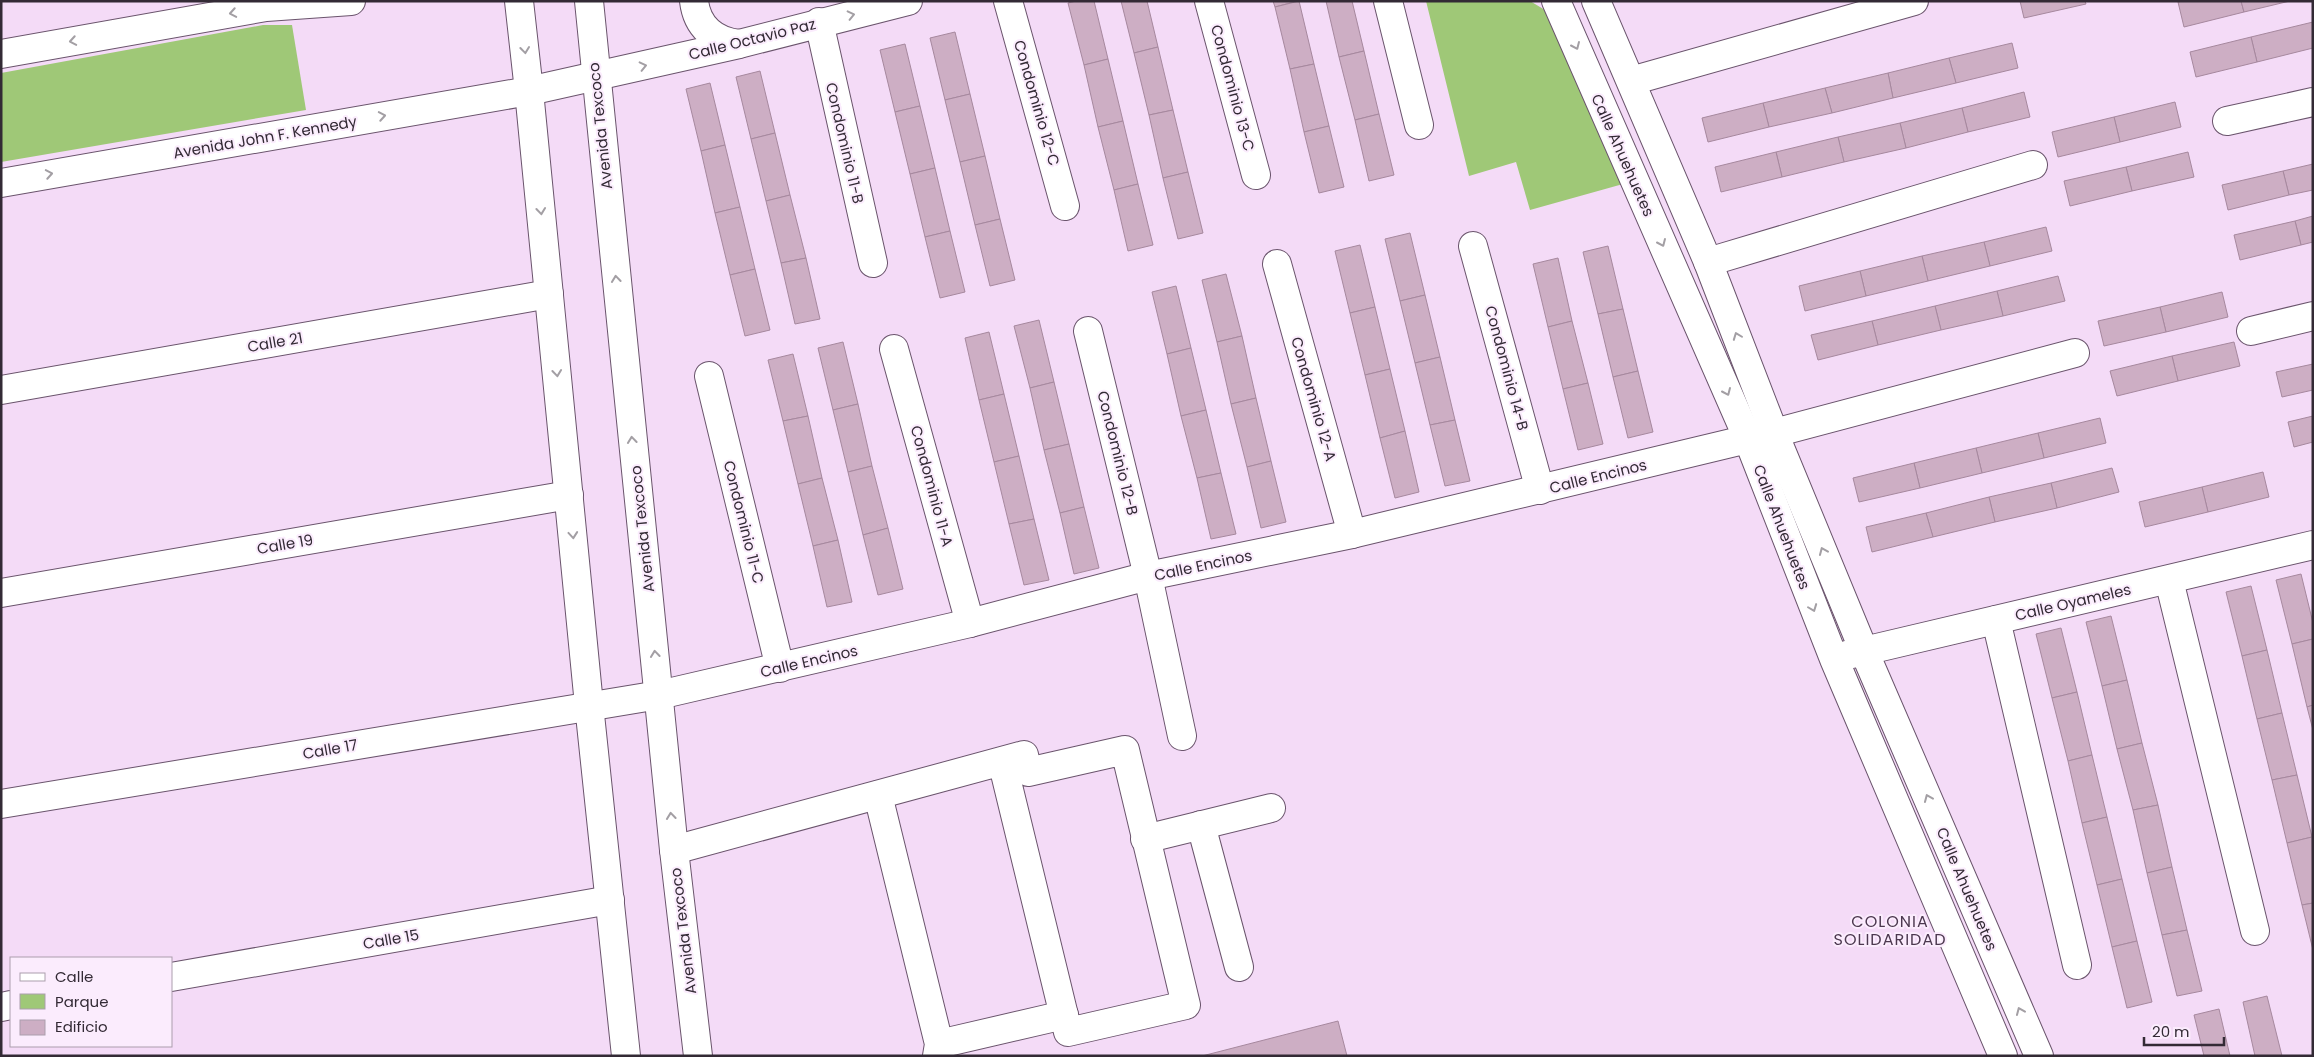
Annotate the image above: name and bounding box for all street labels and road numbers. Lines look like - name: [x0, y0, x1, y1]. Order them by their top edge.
- street label: Calle Octavio Paz: [686, 13, 818, 65]
- street label: Condominio 13-C: [1206, 22, 1260, 154]
- street label: Condominio 12-C: [1009, 38, 1065, 168]
- street label: Avenida Texcoco: [583, 62, 617, 190]
- street label: Condominio 11-B: [821, 80, 869, 206]
- street label: Calle Ahuehuetes: [1587, 90, 1660, 220]
- street label: Avenida John F. Kennedy: [171, 110, 359, 164]
- street label: Condominio 14-B: [1480, 303, 1534, 433]
- street label: Calle 21: [246, 327, 304, 357]
- street label: Condominio 12-A: [1286, 334, 1342, 464]
- street label: Condominio 12-B: [1092, 389, 1144, 517]
- street label: Condominio 11-A: [906, 423, 958, 549]
- street label: Calle Encinos: [1547, 454, 1649, 498]
- street label: Condominio 11-C: [719, 458, 769, 586]
- street label: Calle Ahuehuetes: [1749, 462, 1816, 593]
- street label: Avenida Texcoco: [625, 465, 659, 593]
- street label: Calle 19: [255, 529, 315, 559]
- street label: Calle Encinos: [1152, 544, 1254, 586]
- street label: Calle Oyameles: [2013, 578, 2133, 626]
- street label: Calle Encinos: [758, 640, 860, 682]
- street label: Calle 17: [301, 734, 359, 764]
- street label: Calle Ahuehuetes: [1932, 824, 2003, 954]
- street label: Avenida Texcoco: [665, 866, 701, 996]
- street label: Calle 15: [361, 924, 421, 954]

